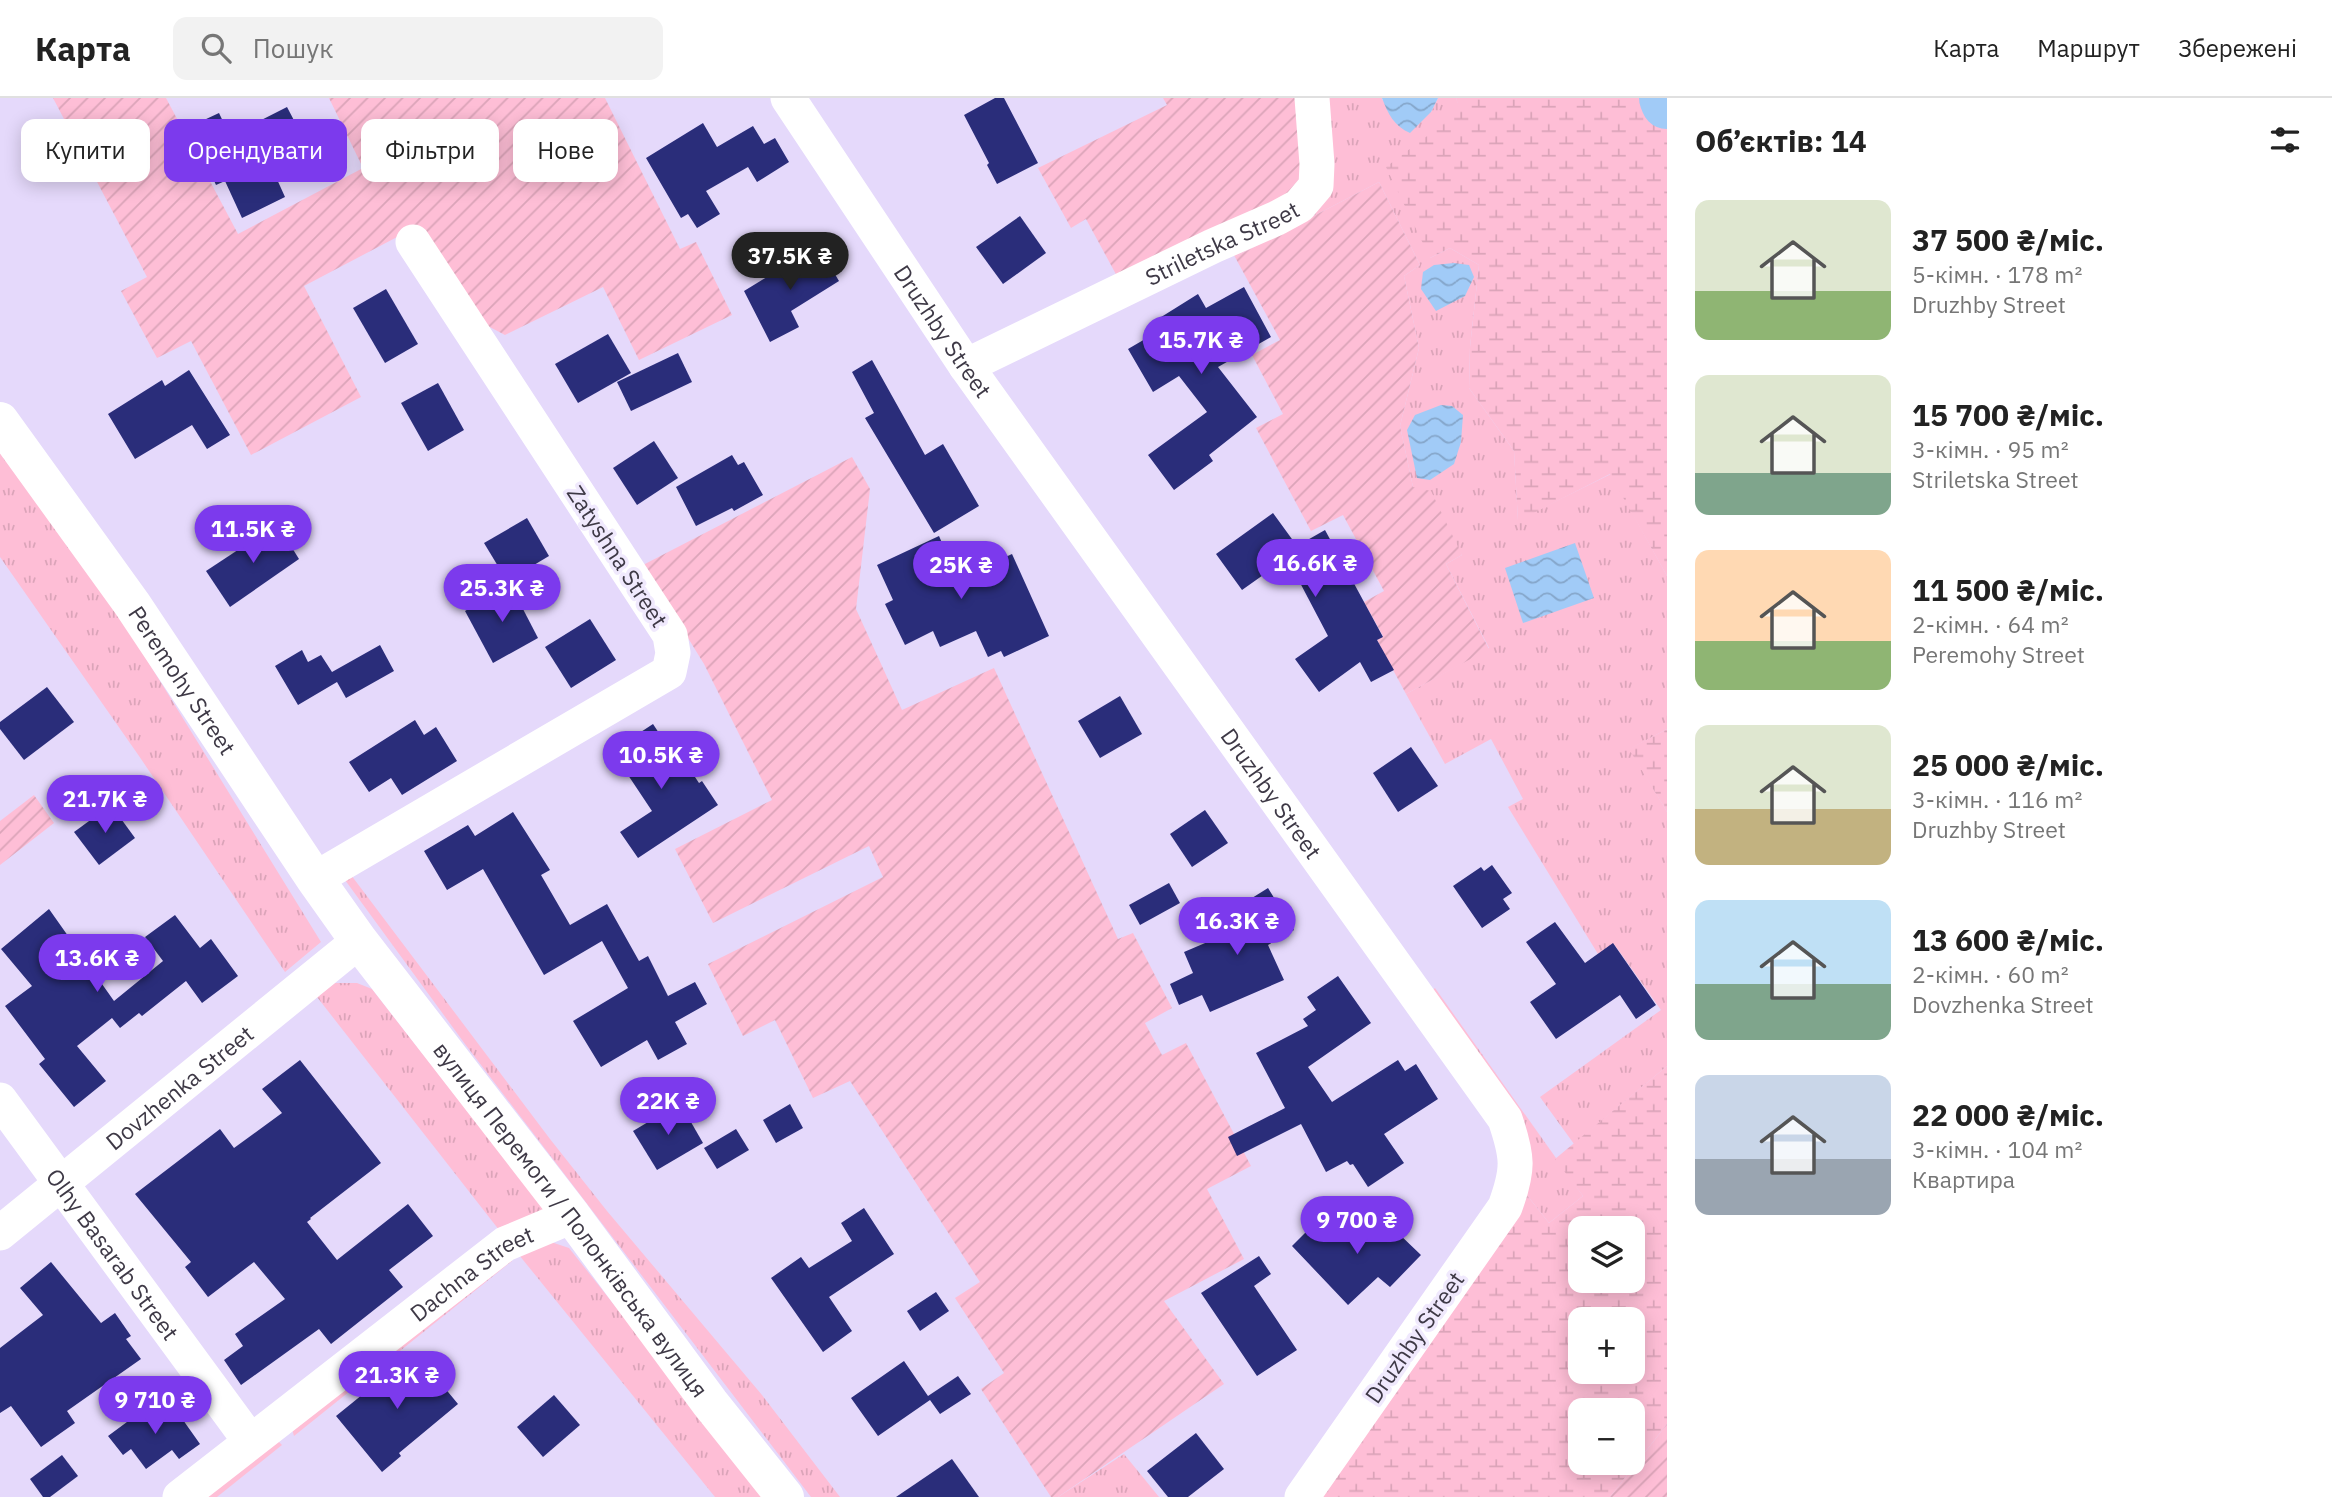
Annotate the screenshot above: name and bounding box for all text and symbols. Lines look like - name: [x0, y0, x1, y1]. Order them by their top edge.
- search box: [173, 17, 663, 80]
- text: Карта: [35, 27, 131, 70]
- icon: search: [197, 29, 235, 67]
- text: Пошук: [253, 31, 333, 65]
- text: Карта: [1933, 32, 1999, 64]
- text: Маршрут: [2037, 32, 2140, 64]
- text: Збережені: [2178, 32, 2297, 64]
- chip: Купити: [21, 119, 150, 182]
- chip: Орендувати: [164, 119, 347, 182]
- chip: Фільтри: [361, 119, 499, 182]
- chip: Нове: [513, 119, 618, 182]
- text: Об’єктів: 14: [1695, 121, 1867, 160]
- icon: filters: [2266, 121, 2304, 159]
- street label: Striletska Street: [1140, 194, 1304, 292]
- text: 37 500 ₴/міс.: [1912, 220, 2104, 259]
- icon: home: [1751, 228, 1835, 312]
- pin: 37.5K ₴: [725, 232, 855, 292]
- text: 37.5K ₴: [748, 240, 832, 270]
- street label: Druzhby Street: [888, 259, 999, 403]
- text: 5-кімн. · 178 m²: [1912, 259, 2082, 289]
- text: Druzhby Street: [1912, 289, 2066, 319]
- pin: 15.7K ₴: [1136, 316, 1266, 376]
- text: 15.7K ₴: [1159, 324, 1243, 354]
- text: 15 700 ₴/міс.: [1912, 395, 2104, 434]
- icon: home: [1751, 403, 1835, 487]
- text: 3-кімн. · 95 m²: [1912, 434, 2069, 464]
- text: Striletska Street: [1912, 464, 2079, 494]
- street label: Zatyshna Street: [561, 479, 675, 633]
- pin: 11.5K ₴: [188, 505, 318, 565]
- text: 11.5K ₴: [211, 513, 295, 543]
- pin: 16.6K ₴: [1250, 540, 1380, 599]
- pin: 25K ₴: [912, 542, 1010, 601]
- text: 16.6K ₴: [1273, 547, 1357, 577]
- text: 25K ₴: [929, 549, 993, 579]
- pin: 25.3K ₴: [437, 564, 567, 624]
- text: 11 500 ₴/міс.: [1912, 570, 2104, 609]
- text: 25.3K ₴: [460, 572, 544, 602]
- icon: home: [1751, 578, 1835, 662]
- street label: Peremohy Street: [122, 600, 243, 760]
- text: 2-кімн. · 64 m²: [1912, 609, 2069, 639]
- text: Peremohy Street: [1912, 639, 2085, 669]
- street label: Druzhby Street: [1215, 722, 1329, 864]
- pin: 10.5K ₴: [596, 732, 726, 791]
- text: 10.5K ₴: [619, 739, 703, 769]
- text: 25 000 ₴/міс.: [1912, 745, 2104, 784]
- icon: home: [1751, 753, 1835, 837]
- pin: 21.7K ₴: [40, 776, 170, 835]
- text: 21.7K ₴: [63, 783, 147, 813]
- text: 3-кімн. · 116 m²: [1912, 784, 2082, 814]
- text: Druzhby Street: [1912, 814, 2066, 844]
- pin: 16.3K ₴: [1172, 898, 1302, 957]
- text: 16.3K ₴: [1195, 905, 1279, 935]
- text: 13 600 ₴/міс.: [1912, 920, 2104, 959]
- icon: home: [1751, 928, 1835, 1012]
- pin: 13.6K ₴: [32, 934, 162, 994]
- text: 13.6K ₴: [55, 942, 139, 972]
- text: 2-кімн. · 60 m²: [1912, 959, 2069, 989]
- text: Dovzhenka Street: [1912, 989, 2094, 1019]
- street label: Dovzhenka Street: [99, 1018, 259, 1156]
- street label: вулиця Перемоги / Полонківська вулиця: [427, 1035, 715, 1403]
- pin: 22K ₴: [619, 1077, 717, 1137]
- text: 22K ₴: [636, 1085, 700, 1115]
- text: 22 000 ₴/міс.: [1912, 1095, 2104, 1134]
- icon: home: [1751, 1103, 1835, 1187]
- text: 3-кімн. · 104 m²: [1912, 1134, 2082, 1164]
- street label: Olhy Basarab Street: [40, 1162, 186, 1346]
- text: Квартира: [1912, 1164, 2015, 1194]
- pin: 9 700 ₴: [1292, 1196, 1422, 1256]
- text: 9 700 ₴: [1317, 1204, 1397, 1234]
- map controls: [1568, 1216, 1645, 1475]
- button: layers: [1568, 1216, 1645, 1293]
- street label: Dachna Street: [403, 1219, 538, 1328]
- street label: Druzhby Street: [1358, 1265, 1470, 1409]
- button: +: [1568, 1307, 1645, 1384]
- pin: 21.3K ₴: [332, 1352, 462, 1411]
- text: 21.3K ₴: [355, 1359, 439, 1389]
- pin: 9 710 ₴: [90, 1376, 220, 1436]
- text: 9 710 ₴: [115, 1384, 195, 1414]
- button: −: [1568, 1398, 1645, 1475]

